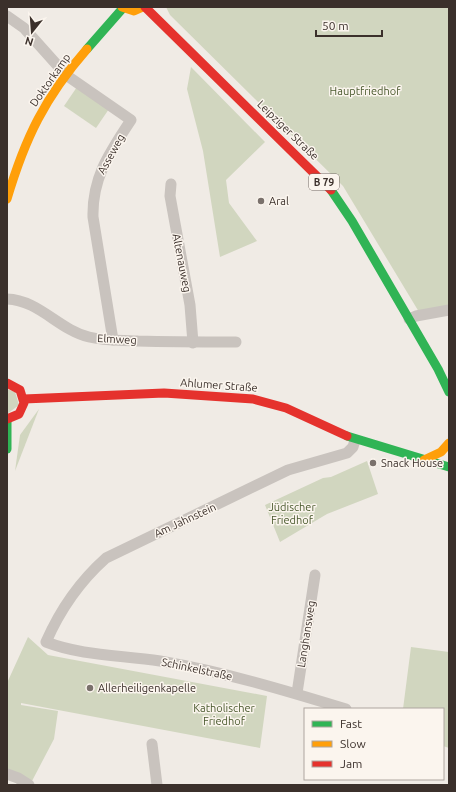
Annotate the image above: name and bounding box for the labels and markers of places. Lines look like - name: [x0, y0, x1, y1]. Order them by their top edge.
- place label: Aral: [269, 195, 289, 207]
- marker: Aral: [256, 196, 266, 206]
- place label: Snack House: [381, 457, 443, 469]
- marker: Snack House: [368, 458, 378, 468]
- place label: Allerheiligenkapelle: [98, 682, 196, 694]
- marker: Allerheiligenkapelle: [85, 683, 95, 693]

